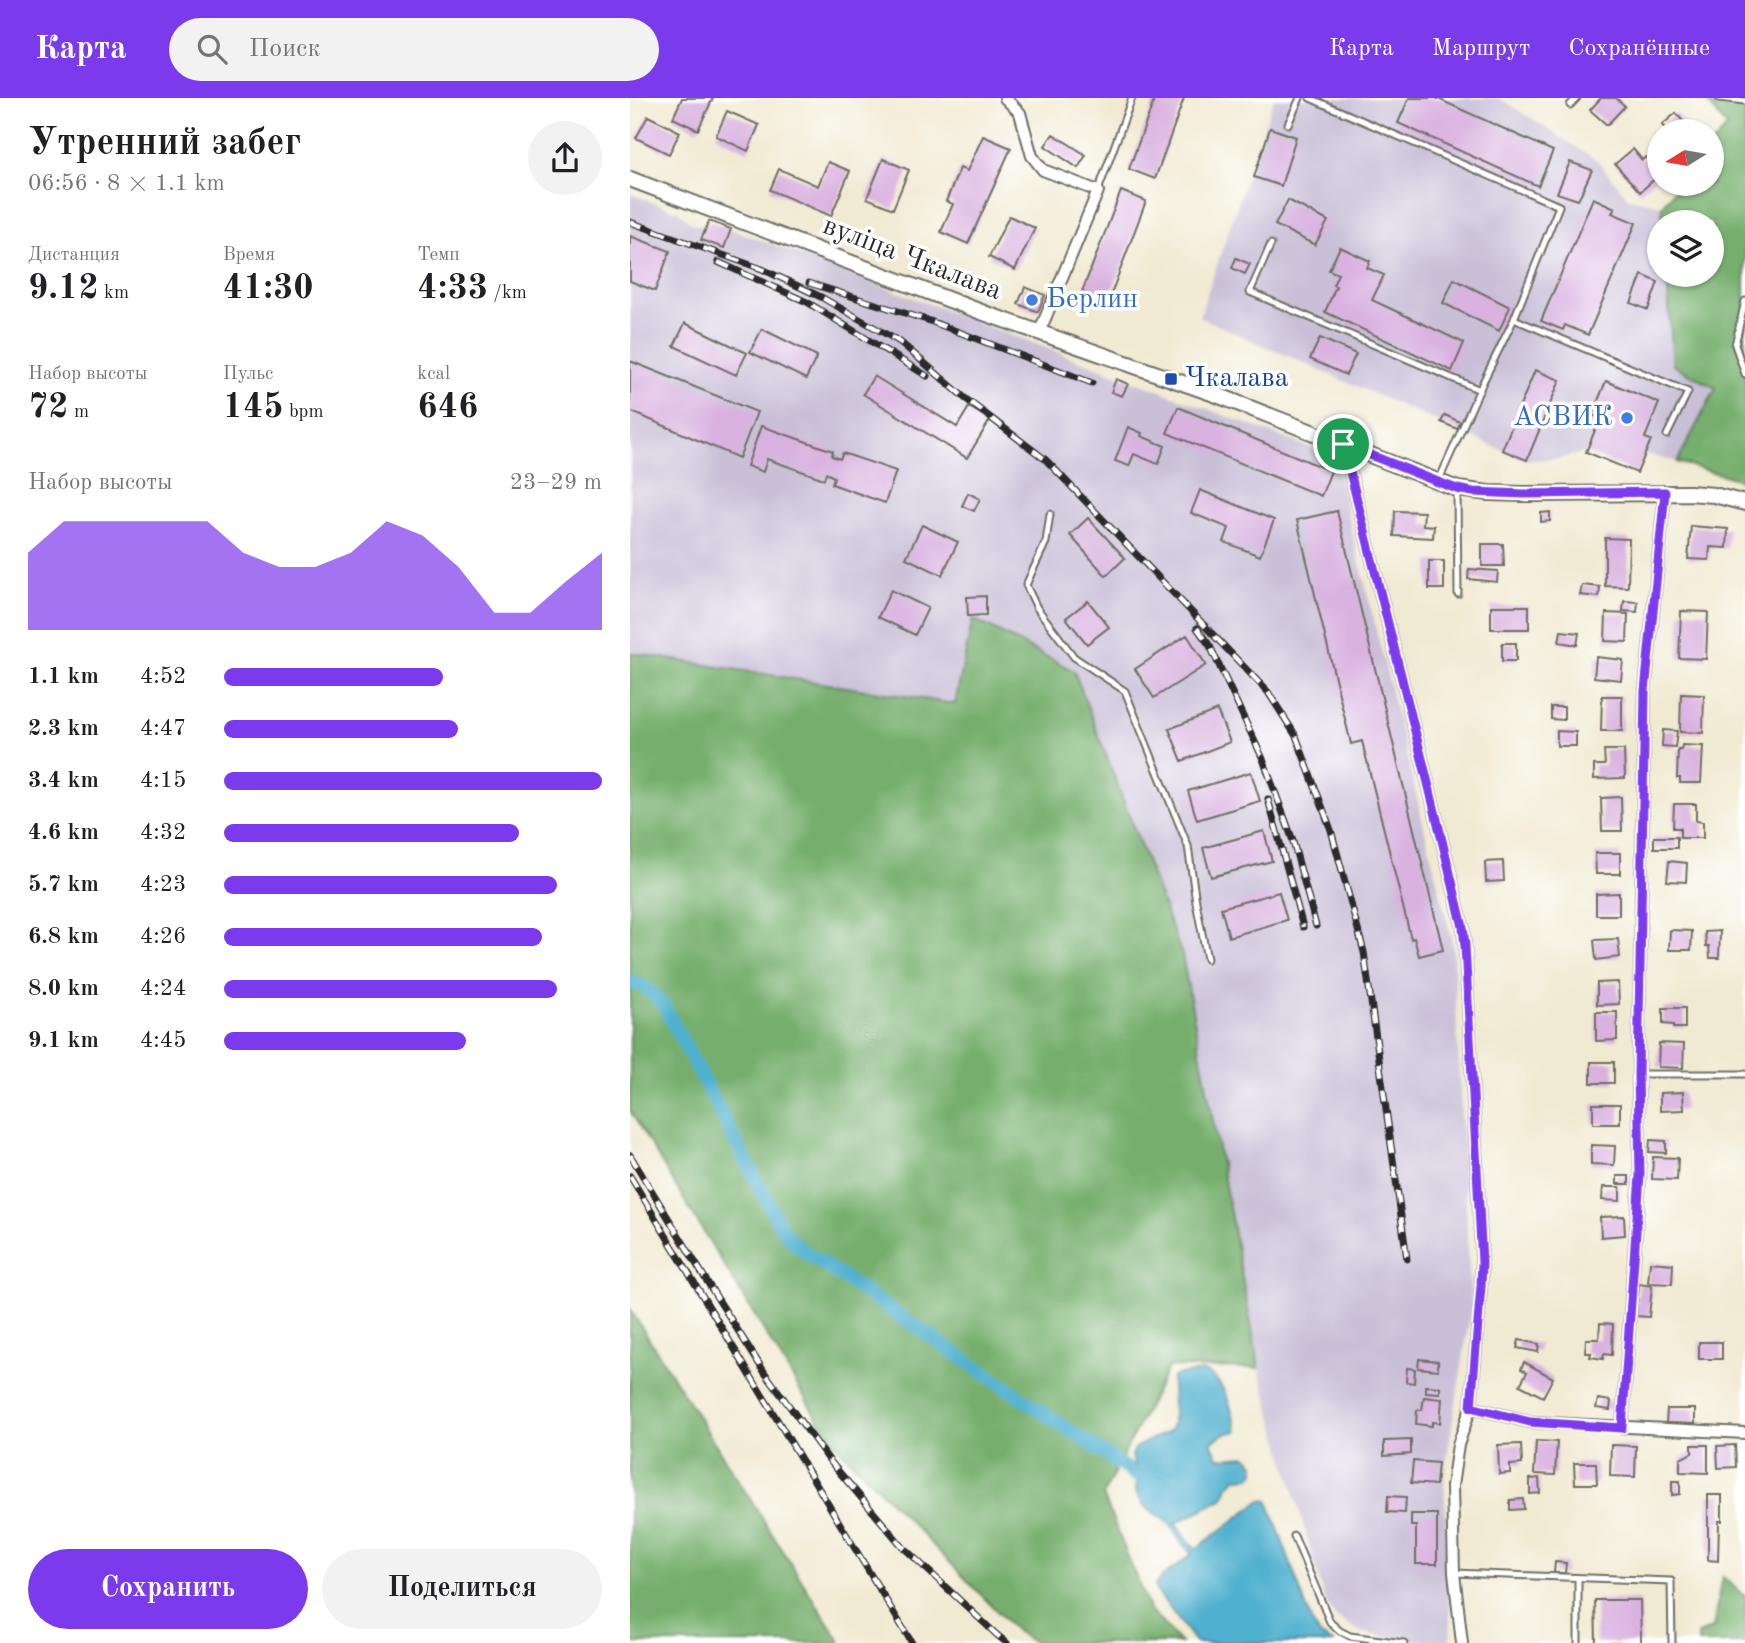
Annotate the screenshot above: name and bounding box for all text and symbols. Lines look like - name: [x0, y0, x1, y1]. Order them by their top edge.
- search box: [169, 18, 659, 81]
- icon: search: [193, 30, 231, 68]
- text: Карта: [35, 33, 127, 66]
- text: Поиск: [249, 36, 321, 62]
- text: Карта: [1329, 37, 1394, 61]
- text: Маршрут: [1432, 37, 1530, 61]
- text: Сохранённые: [1568, 37, 1710, 61]
- north arrow: [1647, 119, 1724, 196]
- map controls: [1647, 119, 1724, 287]
- button: share: [528, 121, 602, 195]
- text: Утренний забег: [28, 125, 301, 163]
- text: 06:56 · 8 × 1.1 km: [28, 172, 225, 195]
- button: layers: [1647, 210, 1724, 287]
- street label: вуліца Чкалава: [819, 212, 1005, 306]
- text: Дистанция: [28, 246, 120, 265]
- text: Время: [223, 246, 275, 265]
- text: Темп: [417, 246, 460, 265]
- text: 9.12: [28, 271, 99, 306]
- text: 41:30: [223, 271, 314, 306]
- text: 4:33: [417, 271, 488, 306]
- text: km: [99, 284, 129, 303]
- text: /km: [488, 284, 527, 303]
- place label: Берлин: [1046, 286, 1138, 314]
- marker: Берлин: [1024, 292, 1040, 308]
- text: Набор высоты: [28, 365, 147, 384]
- text: Пульс: [223, 365, 273, 384]
- text: kcal: [417, 365, 450, 384]
- place label: Чкалава: [1185, 365, 1289, 393]
- marker: Чкалава: [1163, 371, 1179, 387]
- text: 72: [28, 390, 69, 425]
- text: 145: [223, 390, 284, 425]
- text: 646: [417, 390, 478, 425]
- text: m: [69, 403, 89, 422]
- text: bpm: [284, 403, 324, 422]
- place label: АСВИК: [1513, 404, 1613, 432]
- marker: АСВИК: [1619, 410, 1635, 426]
- pin: [1313, 414, 1373, 474]
- icon: arrive: [1324, 425, 1362, 463]
- text: Набор высоты: [28, 471, 172, 494]
- text: 23–29 m: [510, 471, 602, 494]
- text: 1.1 km: [28, 665, 99, 688]
- text: 4:52: [140, 665, 186, 688]
- text: 2.3 km: [28, 717, 99, 740]
- text: 4:47: [140, 717, 186, 740]
- text: 3.4 km: [28, 769, 99, 792]
- text: 4:15: [140, 769, 186, 792]
- text: 4.6 km: [28, 821, 99, 844]
- text: 4:32: [140, 821, 186, 844]
- text: 5.7 km: [28, 873, 99, 896]
- text: 4:23: [140, 873, 186, 896]
- text: 6.8 km: [28, 925, 99, 948]
- text: 4:26: [140, 925, 186, 948]
- text: 8.0 km: [28, 977, 99, 1000]
- text: 4:24: [140, 977, 186, 1000]
- text: 9.1 km: [28, 1029, 99, 1052]
- text: 4:45: [140, 1029, 186, 1052]
- button: Сохранить: [28, 1549, 308, 1629]
- button: Поделиться: [322, 1549, 602, 1629]

